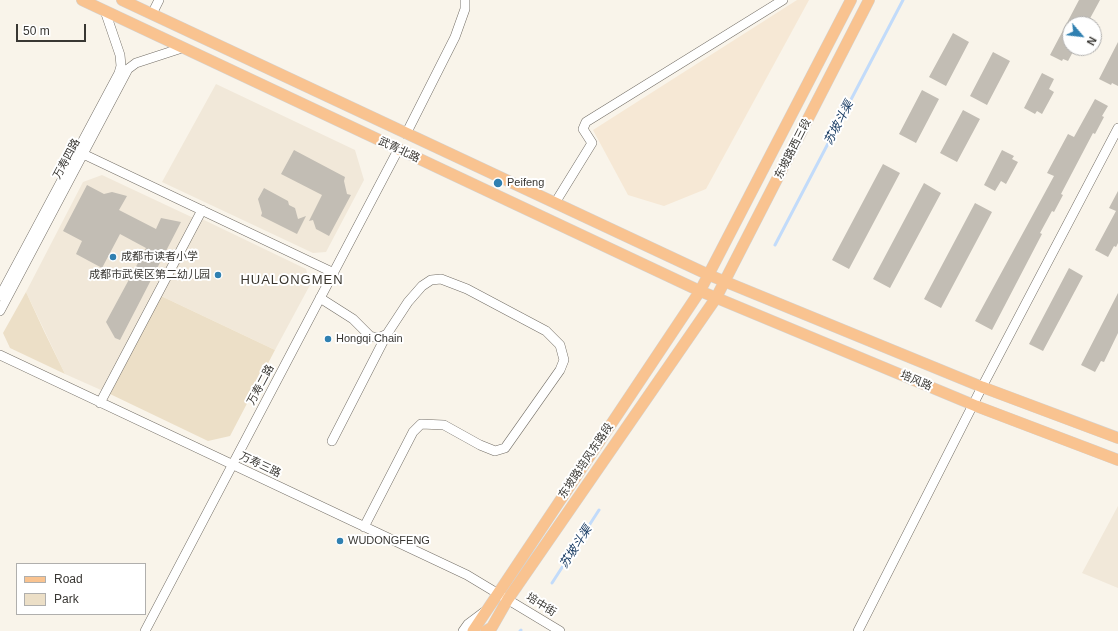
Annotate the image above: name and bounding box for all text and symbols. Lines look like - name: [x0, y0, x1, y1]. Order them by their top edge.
- scale bar: [18, 16, 88, 42]
- north arrow: [1062, 16, 1102, 56]
- text: 50 m: [23, 24, 50, 38]
- text: N: [1085, 35, 1099, 47]
- water label: 苏坡斗渠: [821, 98, 857, 148]
- street label: 东坡路西三段: [772, 117, 814, 181]
- street label: 武青北路: [376, 135, 422, 165]
- street label: 万寿四路: [51, 136, 83, 182]
- place label: Peifeng: [507, 176, 544, 190]
- marker: Peifeng: [492, 177, 504, 189]
- place label: 成都市读者小学: [121, 250, 198, 264]
- marker: 成都市读者小学: [108, 252, 118, 262]
- place label: 成都市武侯区第二幼儿园: [89, 268, 210, 282]
- marker: 成都市武侯区第二幼儿园: [213, 270, 223, 280]
- district label: HUALONGMEN: [240, 272, 344, 288]
- place label: Hongqi Chain: [336, 332, 403, 346]
- marker: Hongqi Chain: [323, 334, 333, 344]
- street label: 万寿二路: [245, 362, 277, 408]
- street label: 培风路: [898, 368, 934, 394]
- street label: 东坡路培风东路段: [556, 421, 616, 501]
- street label: 万寿三路: [237, 450, 283, 480]
- water label: 苏坡斗渠: [557, 523, 595, 571]
- place label: WUDONGFENG: [348, 534, 430, 548]
- marker: WUDONGFENG: [335, 536, 345, 546]
- legend: [16, 563, 146, 615]
- text: Road: [54, 572, 83, 586]
- street label: 培中街: [524, 591, 558, 619]
- text: Park: [54, 592, 79, 606]

